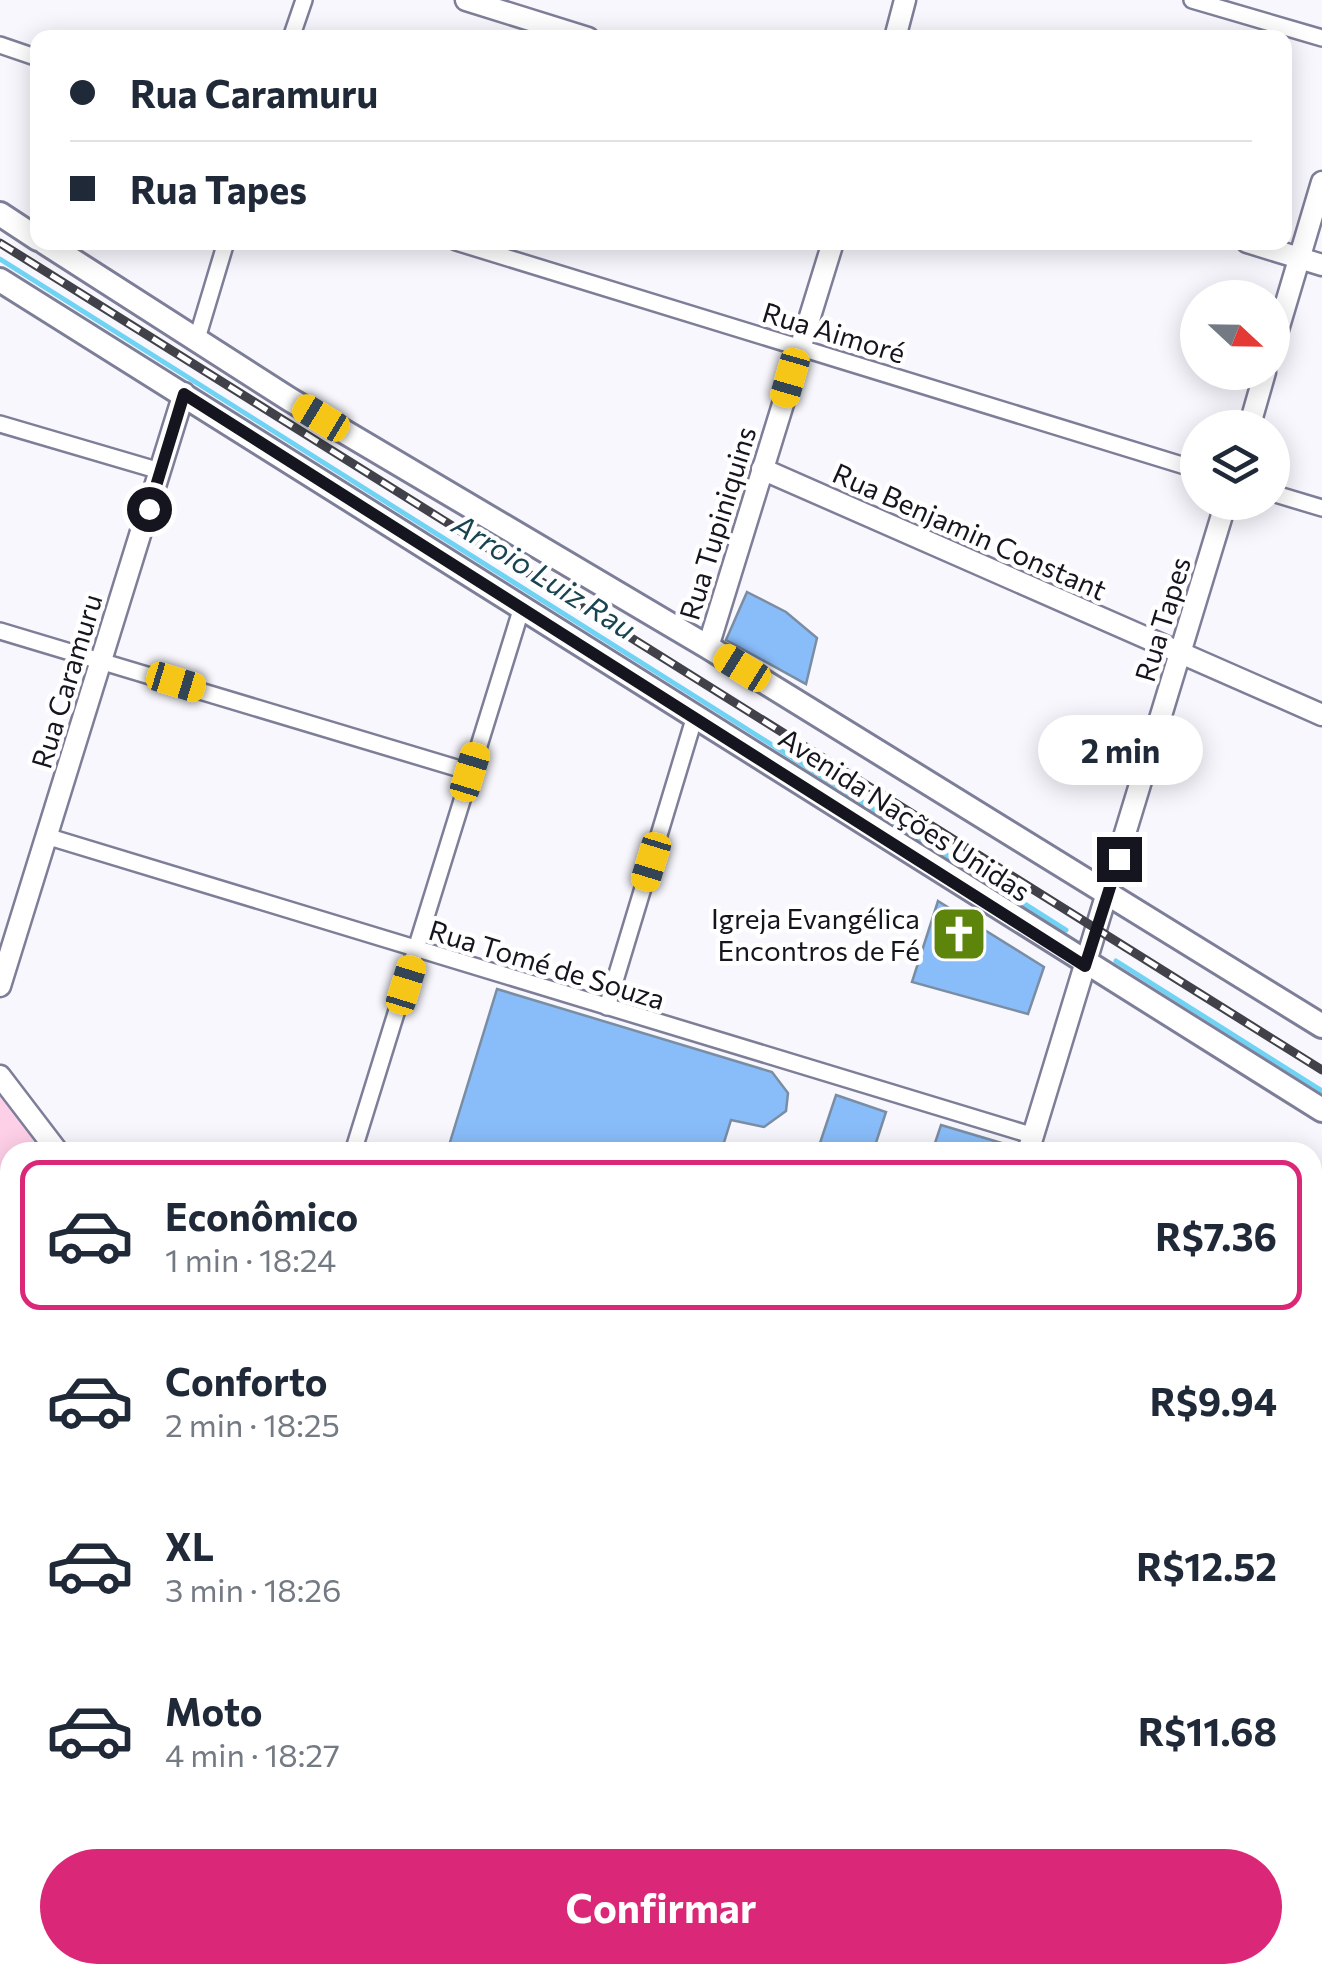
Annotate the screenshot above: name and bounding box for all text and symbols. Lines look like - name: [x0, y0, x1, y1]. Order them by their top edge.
- text: Rua Caramuru: [130, 69, 378, 116]
- text: Rua Tapes: [130, 165, 307, 212]
- north arrow: [1180, 280, 1290, 390]
- map controls: [1180, 280, 1290, 520]
- street label: Rua Aimoré: [759, 294, 909, 370]
- car: [767, 345, 813, 411]
- car: [288, 390, 354, 446]
- button: layers: [1180, 410, 1290, 520]
- street label: Rua Tupiniquins: [671, 422, 763, 624]
- street label: Rua Benjamin Constant: [828, 455, 1112, 607]
- route start: [127, 487, 172, 532]
- water label: Arroio Luiz Rau: [446, 504, 643, 646]
- street label: Rua Tapes: [1127, 553, 1197, 685]
- street label: Rua Caramuru: [23, 590, 109, 772]
- car: [709, 639, 775, 697]
- car: [143, 659, 209, 705]
- callout: 2 min: [1036, 714, 1202, 784]
- street label: Avenida Nações Unidas: [773, 720, 1037, 908]
- text: 2 min: [1081, 730, 1160, 770]
- car: [447, 739, 493, 805]
- car: [628, 829, 674, 895]
- route end: [1097, 837, 1142, 882]
- place label: Igreja Evangélica Encontros de Fé: [711, 901, 920, 967]
- church icon: Igreja Evangélica Encontros de Fé: [929, 904, 989, 964]
- street label: Rua Tomé de Souza: [425, 912, 669, 1016]
- car: [383, 952, 429, 1018]
- icon: car: [45, 1190, 135, 1280]
- text: Econômico: [165, 1192, 358, 1239]
- text: R$7.36: [1155, 1212, 1277, 1259]
- text: 1 min · 18:24: [165, 1239, 336, 1279]
- icon: car: [45, 1355, 135, 1445]
- text: Conforto: [165, 1357, 328, 1404]
- text: R$9.94: [1150, 1377, 1277, 1424]
- text: 2 min · 18:25: [165, 1404, 340, 1444]
- icon: car: [45, 1520, 135, 1610]
- text: XL: [165, 1522, 214, 1569]
- text: R$12.52: [1136, 1542, 1277, 1589]
- text: 3 min · 18:26: [165, 1569, 341, 1609]
- icon: car: [45, 1685, 135, 1775]
- text: Moto: [165, 1687, 263, 1734]
- text: R$11.68: [1138, 1707, 1277, 1754]
- text: 4 min · 18:27: [165, 1734, 340, 1774]
- button: Confirmar: [40, 1849, 1282, 1964]

